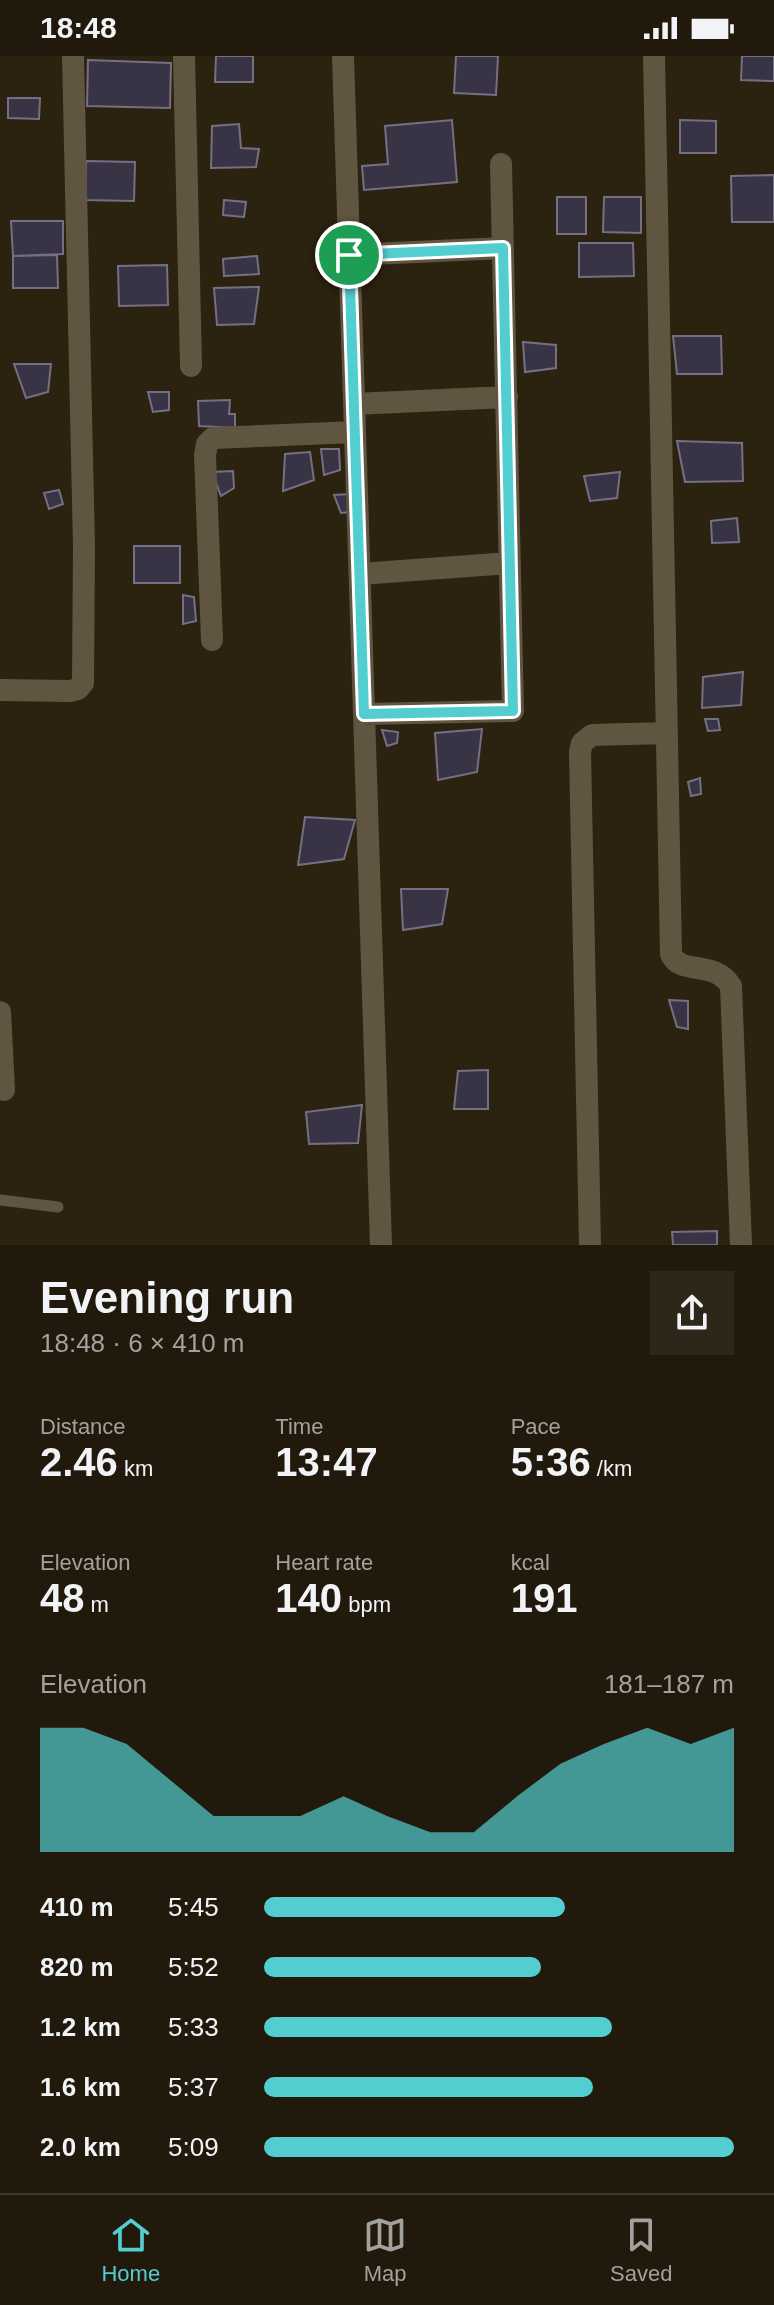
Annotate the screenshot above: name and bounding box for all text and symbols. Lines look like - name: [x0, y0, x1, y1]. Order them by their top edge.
- text: 18:48: [40, 11, 117, 44]
- pin: [315, 221, 383, 289]
- icon: arrive: [327, 233, 371, 277]
- button: share: [650, 1271, 734, 1355]
- text: Evening run: [40, 1273, 294, 1322]
- text: 18:48 · 6 × 410 m: [40, 1328, 245, 1358]
- text: Distance: [40, 1414, 126, 1439]
- text: Time: [275, 1414, 323, 1439]
- text: Pace: [511, 1414, 561, 1439]
- text: 2.46: [40, 1440, 118, 1484]
- text: 13:47: [275, 1440, 378, 1484]
- text: 5:36: [511, 1440, 591, 1484]
- text: km: [118, 1456, 153, 1481]
- text: /km: [591, 1456, 632, 1481]
- text: Elevation: [40, 1550, 131, 1575]
- text: Heart rate: [275, 1550, 373, 1575]
- text: kcal: [511, 1550, 550, 1575]
- text: 48: [40, 1576, 85, 1620]
- text: 140: [275, 1576, 342, 1620]
- text: 191: [511, 1576, 577, 1620]
- text: m: [85, 1592, 109, 1617]
- text: bpm: [342, 1592, 391, 1617]
- text: Elevation: [40, 1669, 147, 1699]
- text: 181–187 m: [604, 1669, 734, 1699]
- text: 410 m: [40, 1892, 114, 1922]
- text: 5:45: [168, 1892, 219, 1922]
- text: 820 m: [40, 1952, 114, 1982]
- text: 5:52: [168, 1952, 219, 1982]
- text: 1.2 km: [40, 2012, 121, 2042]
- text: 5:33: [168, 2012, 219, 2042]
- text: 1.6 km: [40, 2072, 121, 2102]
- text: 5:37: [168, 2072, 219, 2102]
- text: 2.0 km: [40, 2132, 121, 2162]
- text: 5:09: [168, 2132, 219, 2162]
- tab: Home: [101, 2213, 160, 2287]
- tab: Map: [363, 2213, 407, 2287]
- tab: Saved: [610, 2213, 673, 2287]

